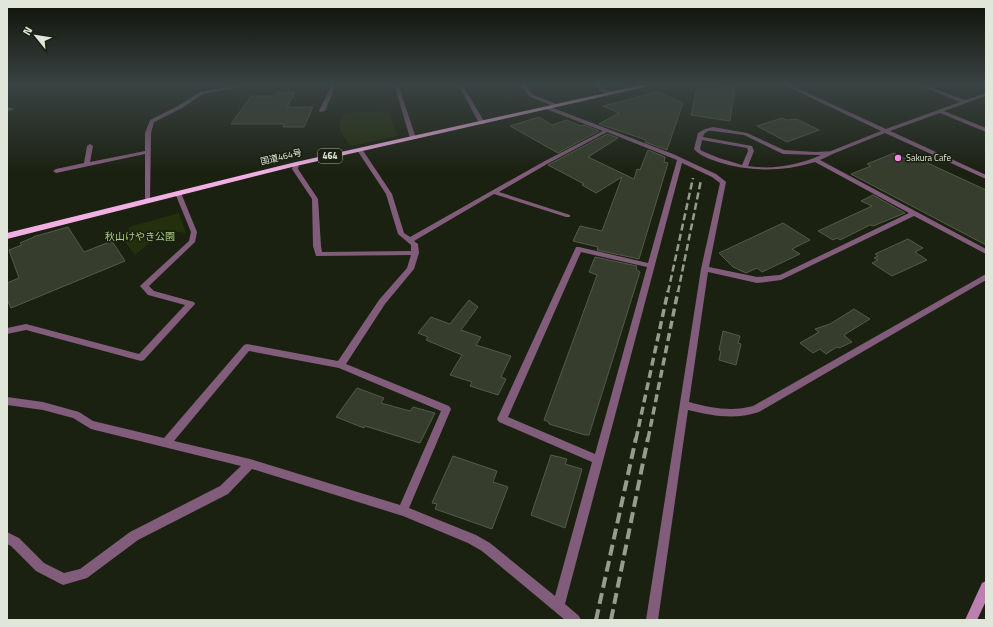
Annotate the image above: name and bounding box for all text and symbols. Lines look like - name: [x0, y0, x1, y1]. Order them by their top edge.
- north arrow: [16, 16, 56, 56]
- text: N: [19, 24, 36, 38]
- street label: 国道464号: [259, 145, 303, 168]
- road number: 464: [318, 149, 342, 163]
- place label: Sakura Cafe: [906, 151, 951, 164]
- marker: Sakura Cafe: [893, 153, 903, 163]
- park label: 秋山けやき公園: [105, 229, 175, 244]

